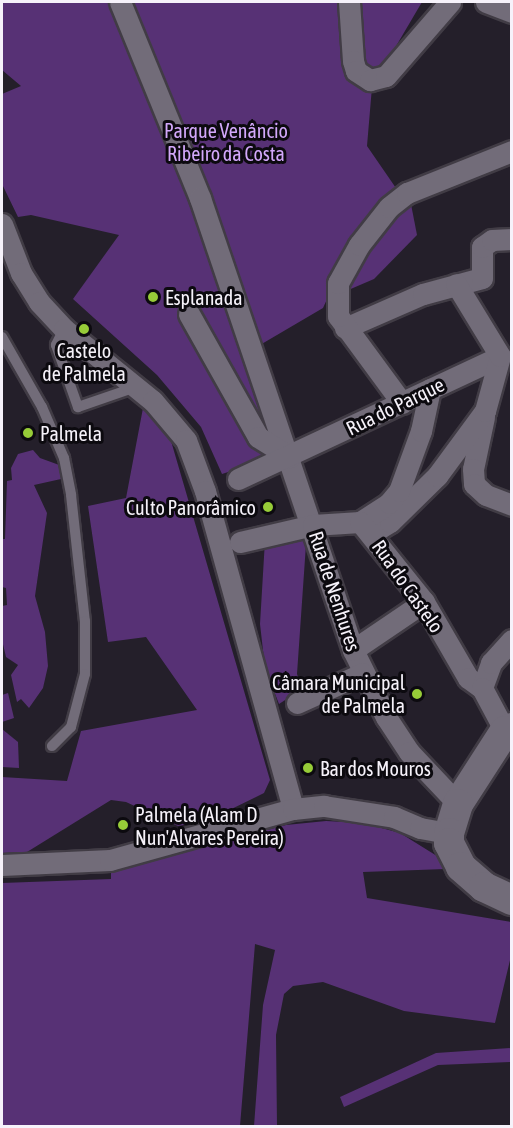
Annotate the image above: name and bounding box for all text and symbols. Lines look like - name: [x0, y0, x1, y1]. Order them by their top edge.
- park label: Parque Venâncio Ribeiro da Costa: [164, 119, 288, 166]
- place label: Esplanada: [165, 285, 242, 309]
- marker: Esplanada: [146, 290, 160, 304]
- marker: Castelo de Palmela: [77, 322, 91, 336]
- place label: Castelo de Palmela: [42, 338, 126, 385]
- street label: Rua do Parque: [342, 372, 448, 440]
- place label: Palmela: [40, 421, 102, 445]
- marker: Palmela: [21, 426, 35, 440]
- place label: Culto Panorâmico: [126, 495, 256, 519]
- marker: Culto Panorâmico: [261, 500, 275, 514]
- street label: Rua de Nenhures: [304, 528, 366, 654]
- street label: Rua do Castelo: [367, 535, 449, 637]
- place label: Câmara Municipal de Palmela: [272, 670, 405, 717]
- marker: Câmara Municipal de Palmela: [410, 687, 424, 701]
- place label: Bar dos Mouros: [320, 756, 431, 780]
- marker: Bar dos Mouros: [301, 761, 315, 775]
- place label: Palmela (Alam D Nun'Alvares Pereira): [135, 802, 284, 849]
- marker: Palmela (Alam D Nun'Alvares Pereira): [116, 818, 130, 832]

